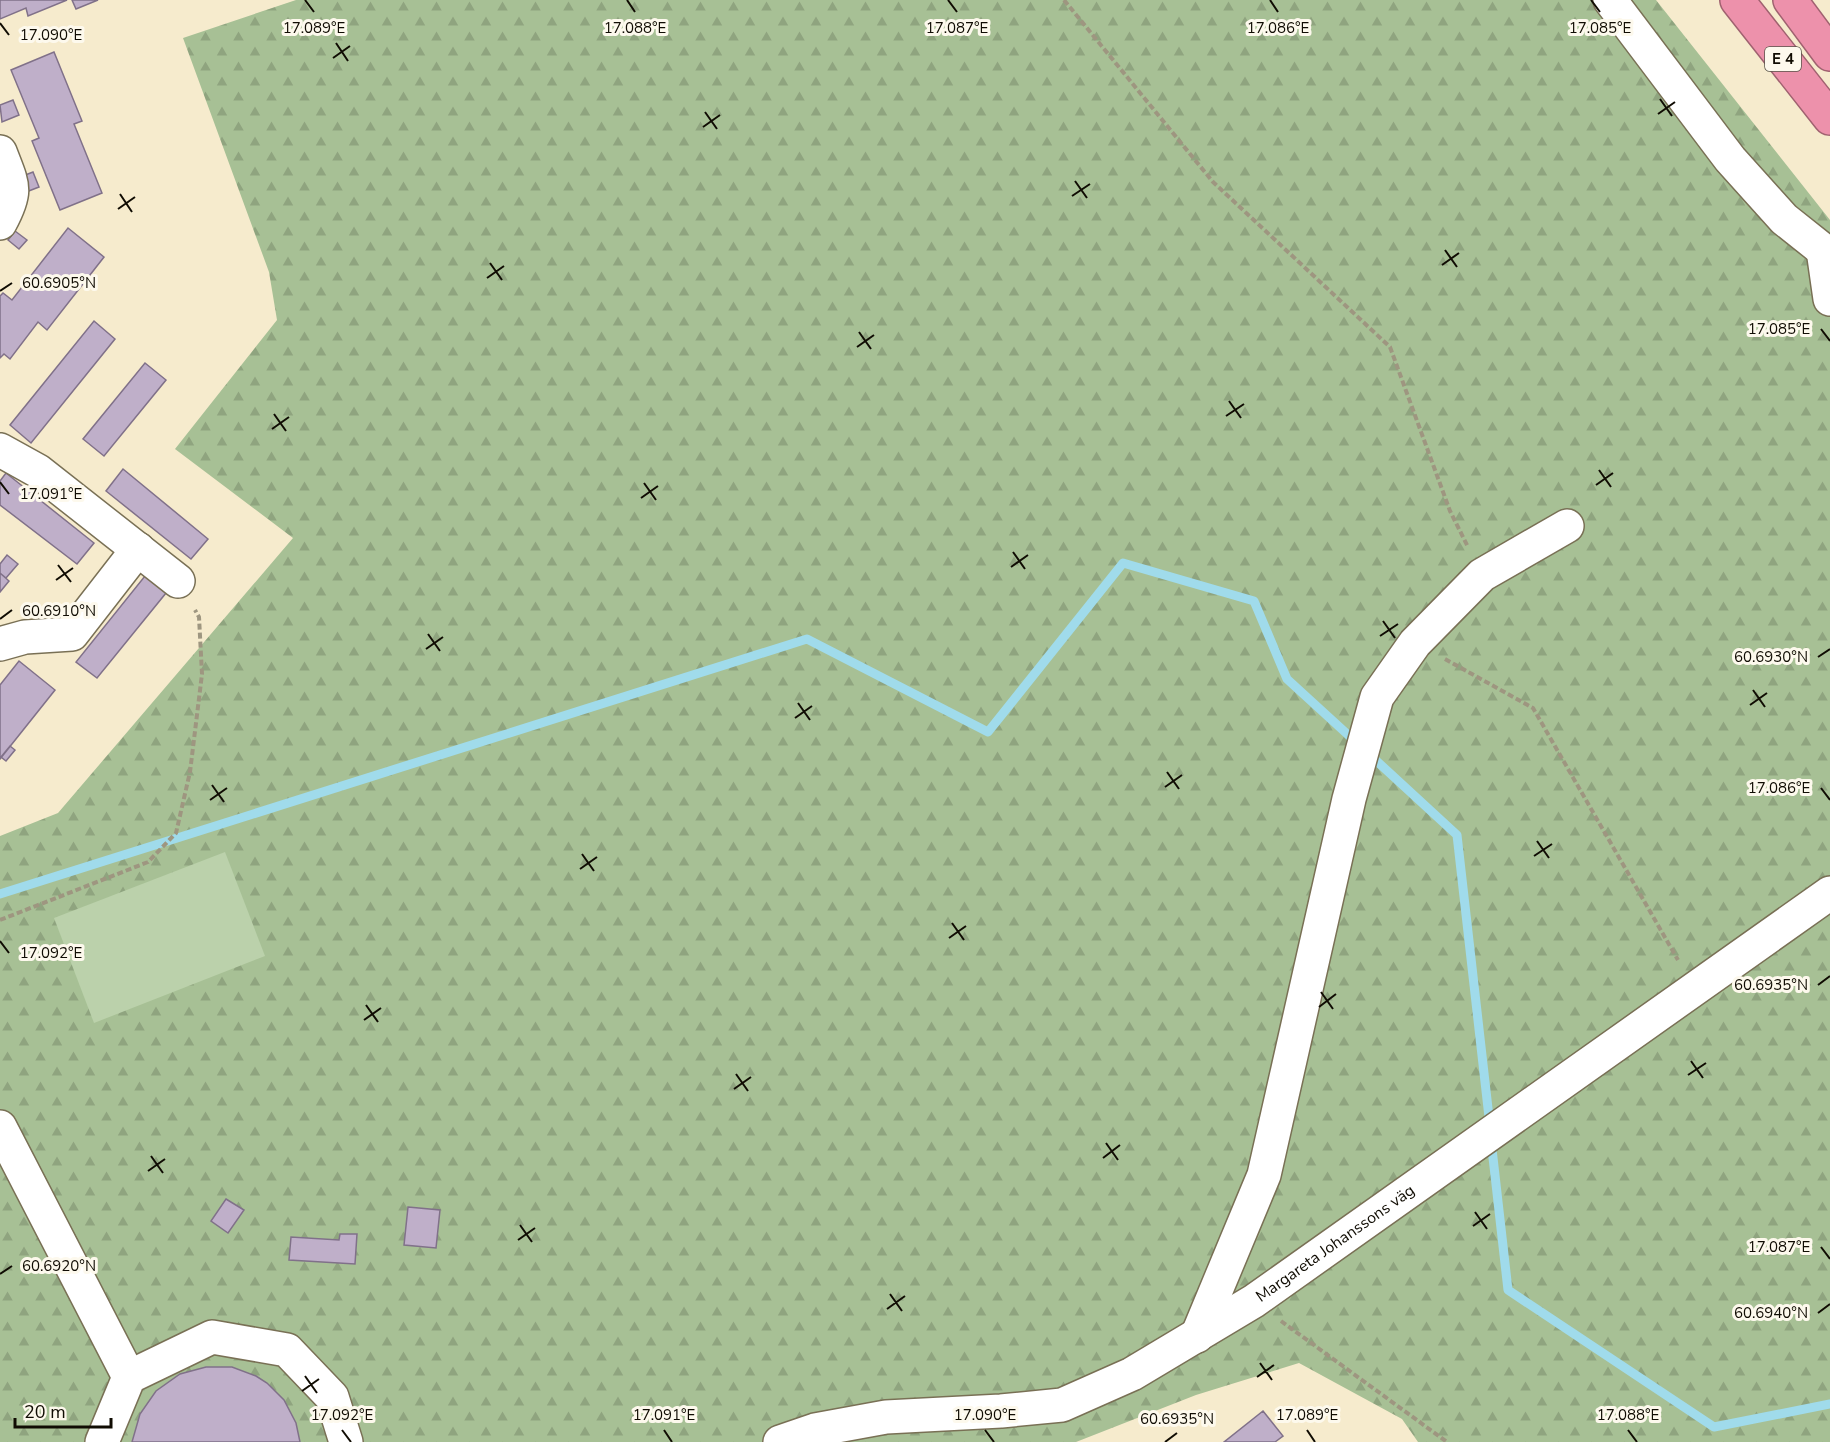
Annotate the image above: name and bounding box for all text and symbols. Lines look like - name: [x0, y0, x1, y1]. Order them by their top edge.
- text: 17.089°E: [283, 18, 345, 38]
- text: 17.088°E: [604, 18, 666, 38]
- text: 17.087°E: [926, 18, 988, 38]
- text: 17.086°E: [1247, 18, 1309, 38]
- text: 17.085°E: [1569, 18, 1631, 38]
- text: 17.090°E: [20, 25, 82, 45]
- road number: E 4: [1765, 47, 1801, 71]
- text: 60.6905°N: [22, 273, 96, 293]
- text: 17.085°E: [1748, 319, 1810, 339]
- text: 17.091°E: [20, 484, 82, 504]
- text: 60.6910°N: [22, 601, 96, 621]
- text: 60.6930°N: [1734, 647, 1808, 667]
- text: 17.086°E: [1748, 778, 1810, 798]
- text: 17.092°E: [20, 943, 82, 963]
- text: 60.6935°N: [1734, 975, 1808, 995]
- street label: Margareta Johanssons väg: [1251, 1180, 1419, 1307]
- text: 17.087°E: [1748, 1237, 1810, 1257]
- text: 60.6920°N: [22, 1256, 96, 1276]
- text: 60.6940°N: [1734, 1303, 1808, 1323]
- scale bar: [15, 1391, 111, 1429]
- text: 20 m: [24, 1400, 66, 1424]
- text: 17.092°E: [311, 1405, 373, 1425]
- text: 17.091°E: [633, 1405, 695, 1425]
- text: 17.090°E: [954, 1405, 1016, 1425]
- text: 17.089°E: [1276, 1405, 1338, 1425]
- text: 17.088°E: [1597, 1405, 1659, 1425]
- text: 60.6935°N: [1140, 1409, 1214, 1429]

